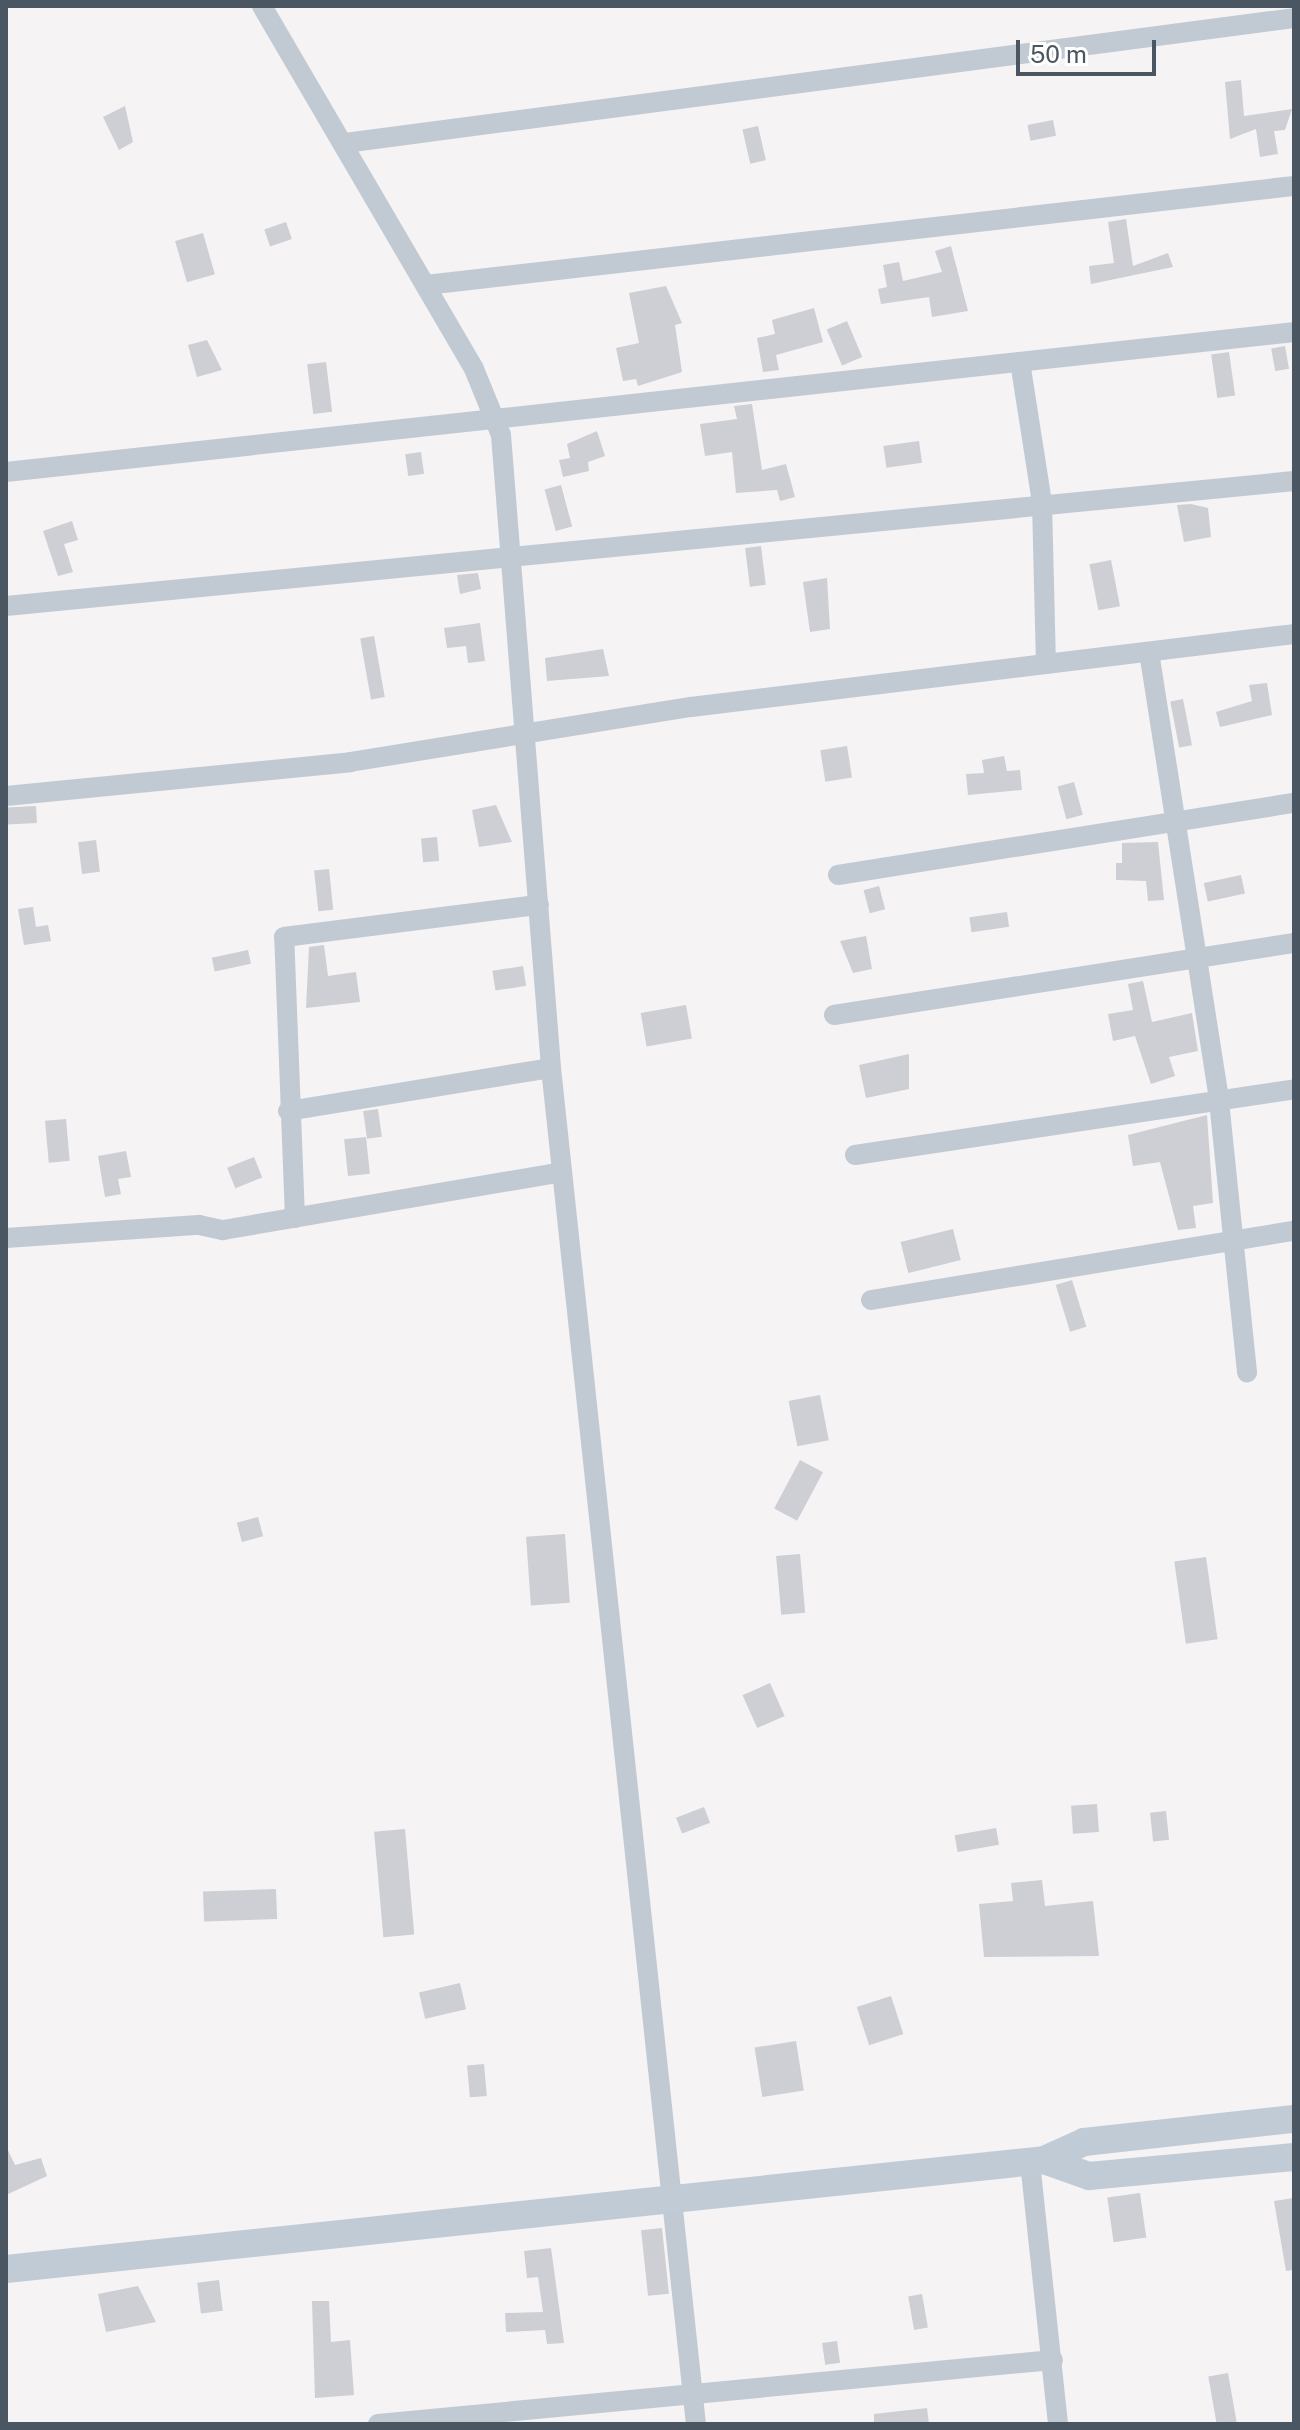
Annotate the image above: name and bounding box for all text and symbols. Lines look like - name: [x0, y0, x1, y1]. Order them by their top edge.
- scale bar: [1020, 24, 1160, 74]
- text: 50 m: [1030, 40, 1087, 68]

